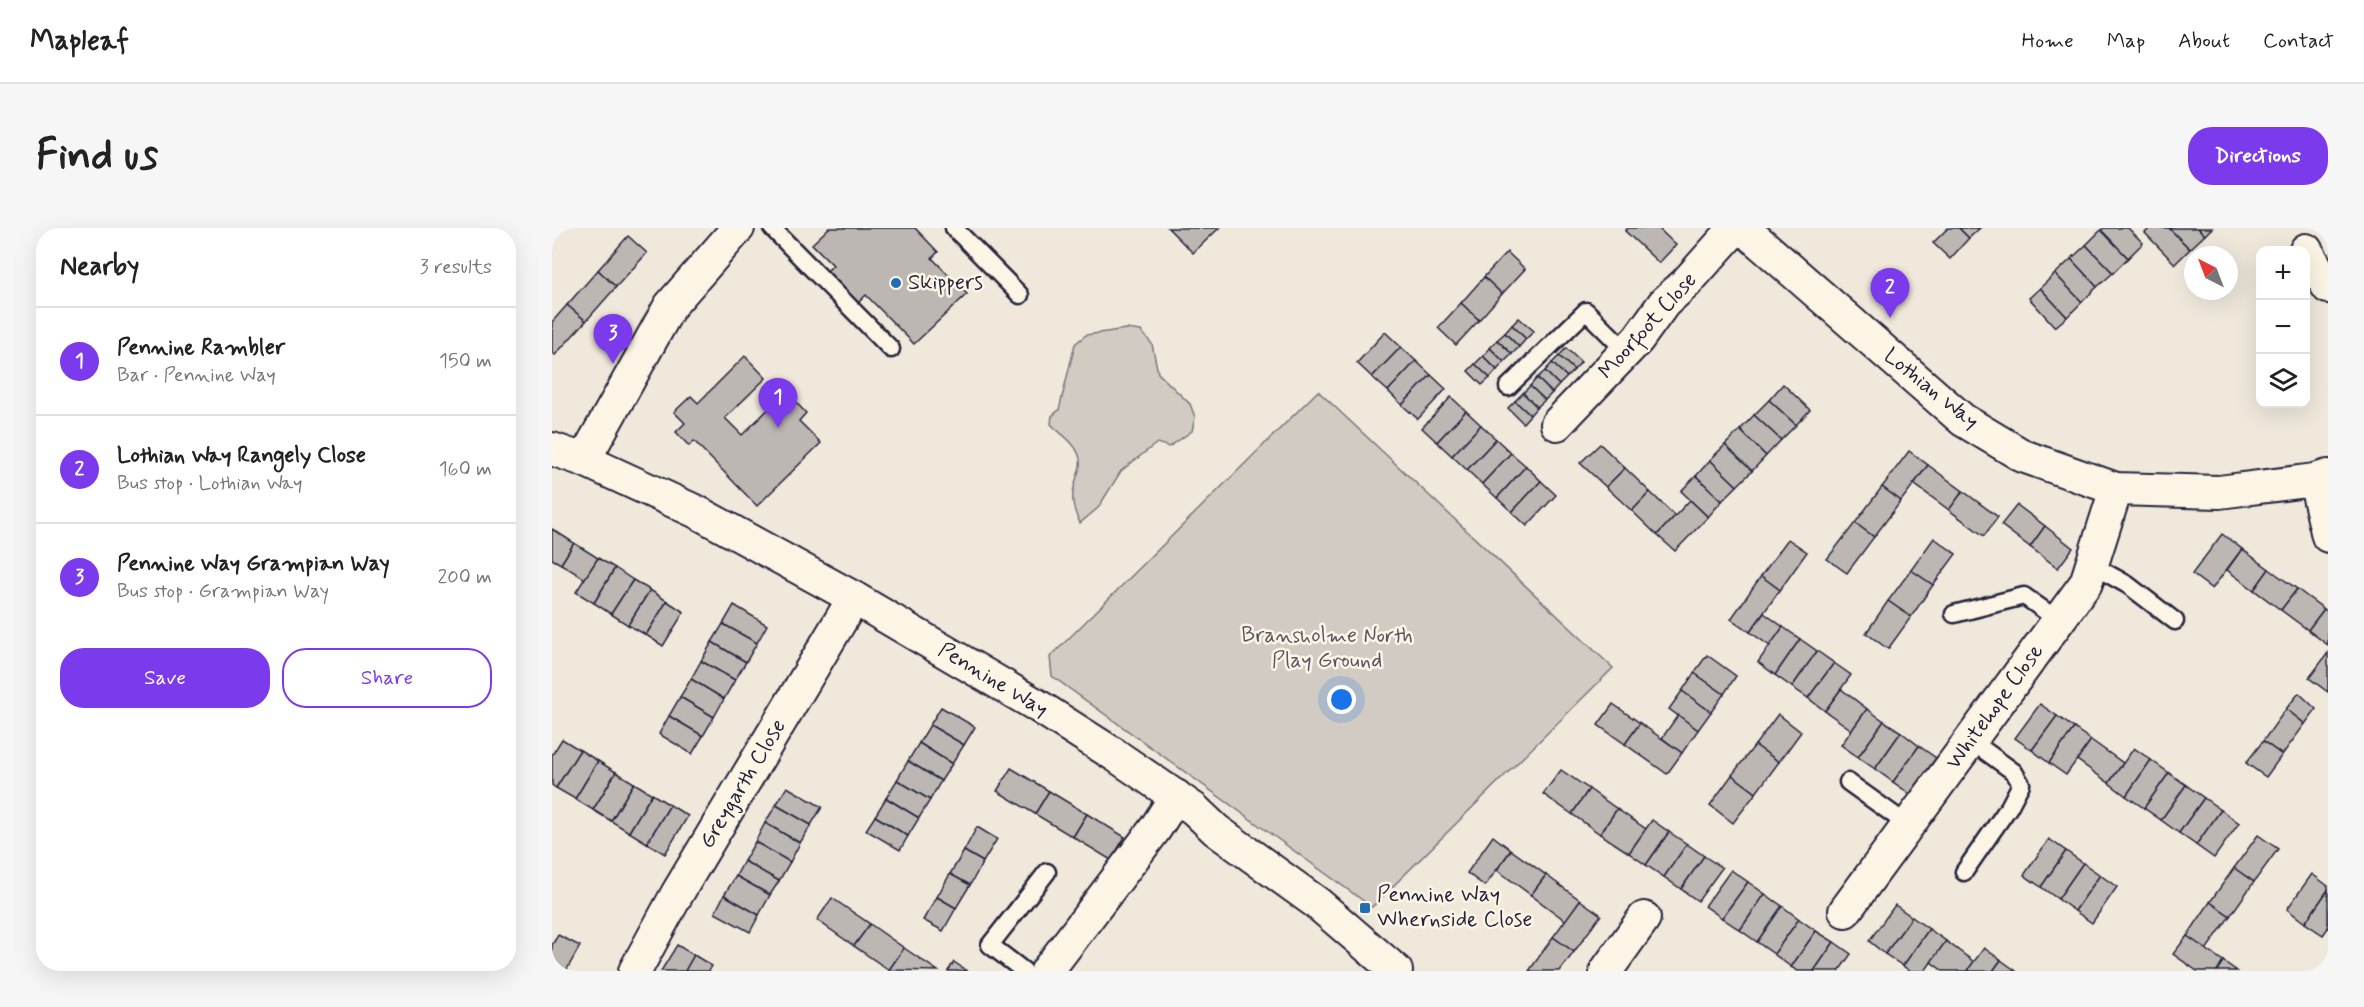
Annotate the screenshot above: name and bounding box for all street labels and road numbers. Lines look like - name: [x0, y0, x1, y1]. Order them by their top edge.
- street label: Moorfoot Close: [1593, 267, 1705, 387]
- street label: Lothian Way: [1878, 342, 1984, 436]
- street label: Pennine Way: [933, 636, 1053, 724]
- street label: Whitehope Close: [1940, 639, 2050, 775]
- street label: Greygarth Close: [693, 714, 793, 854]

